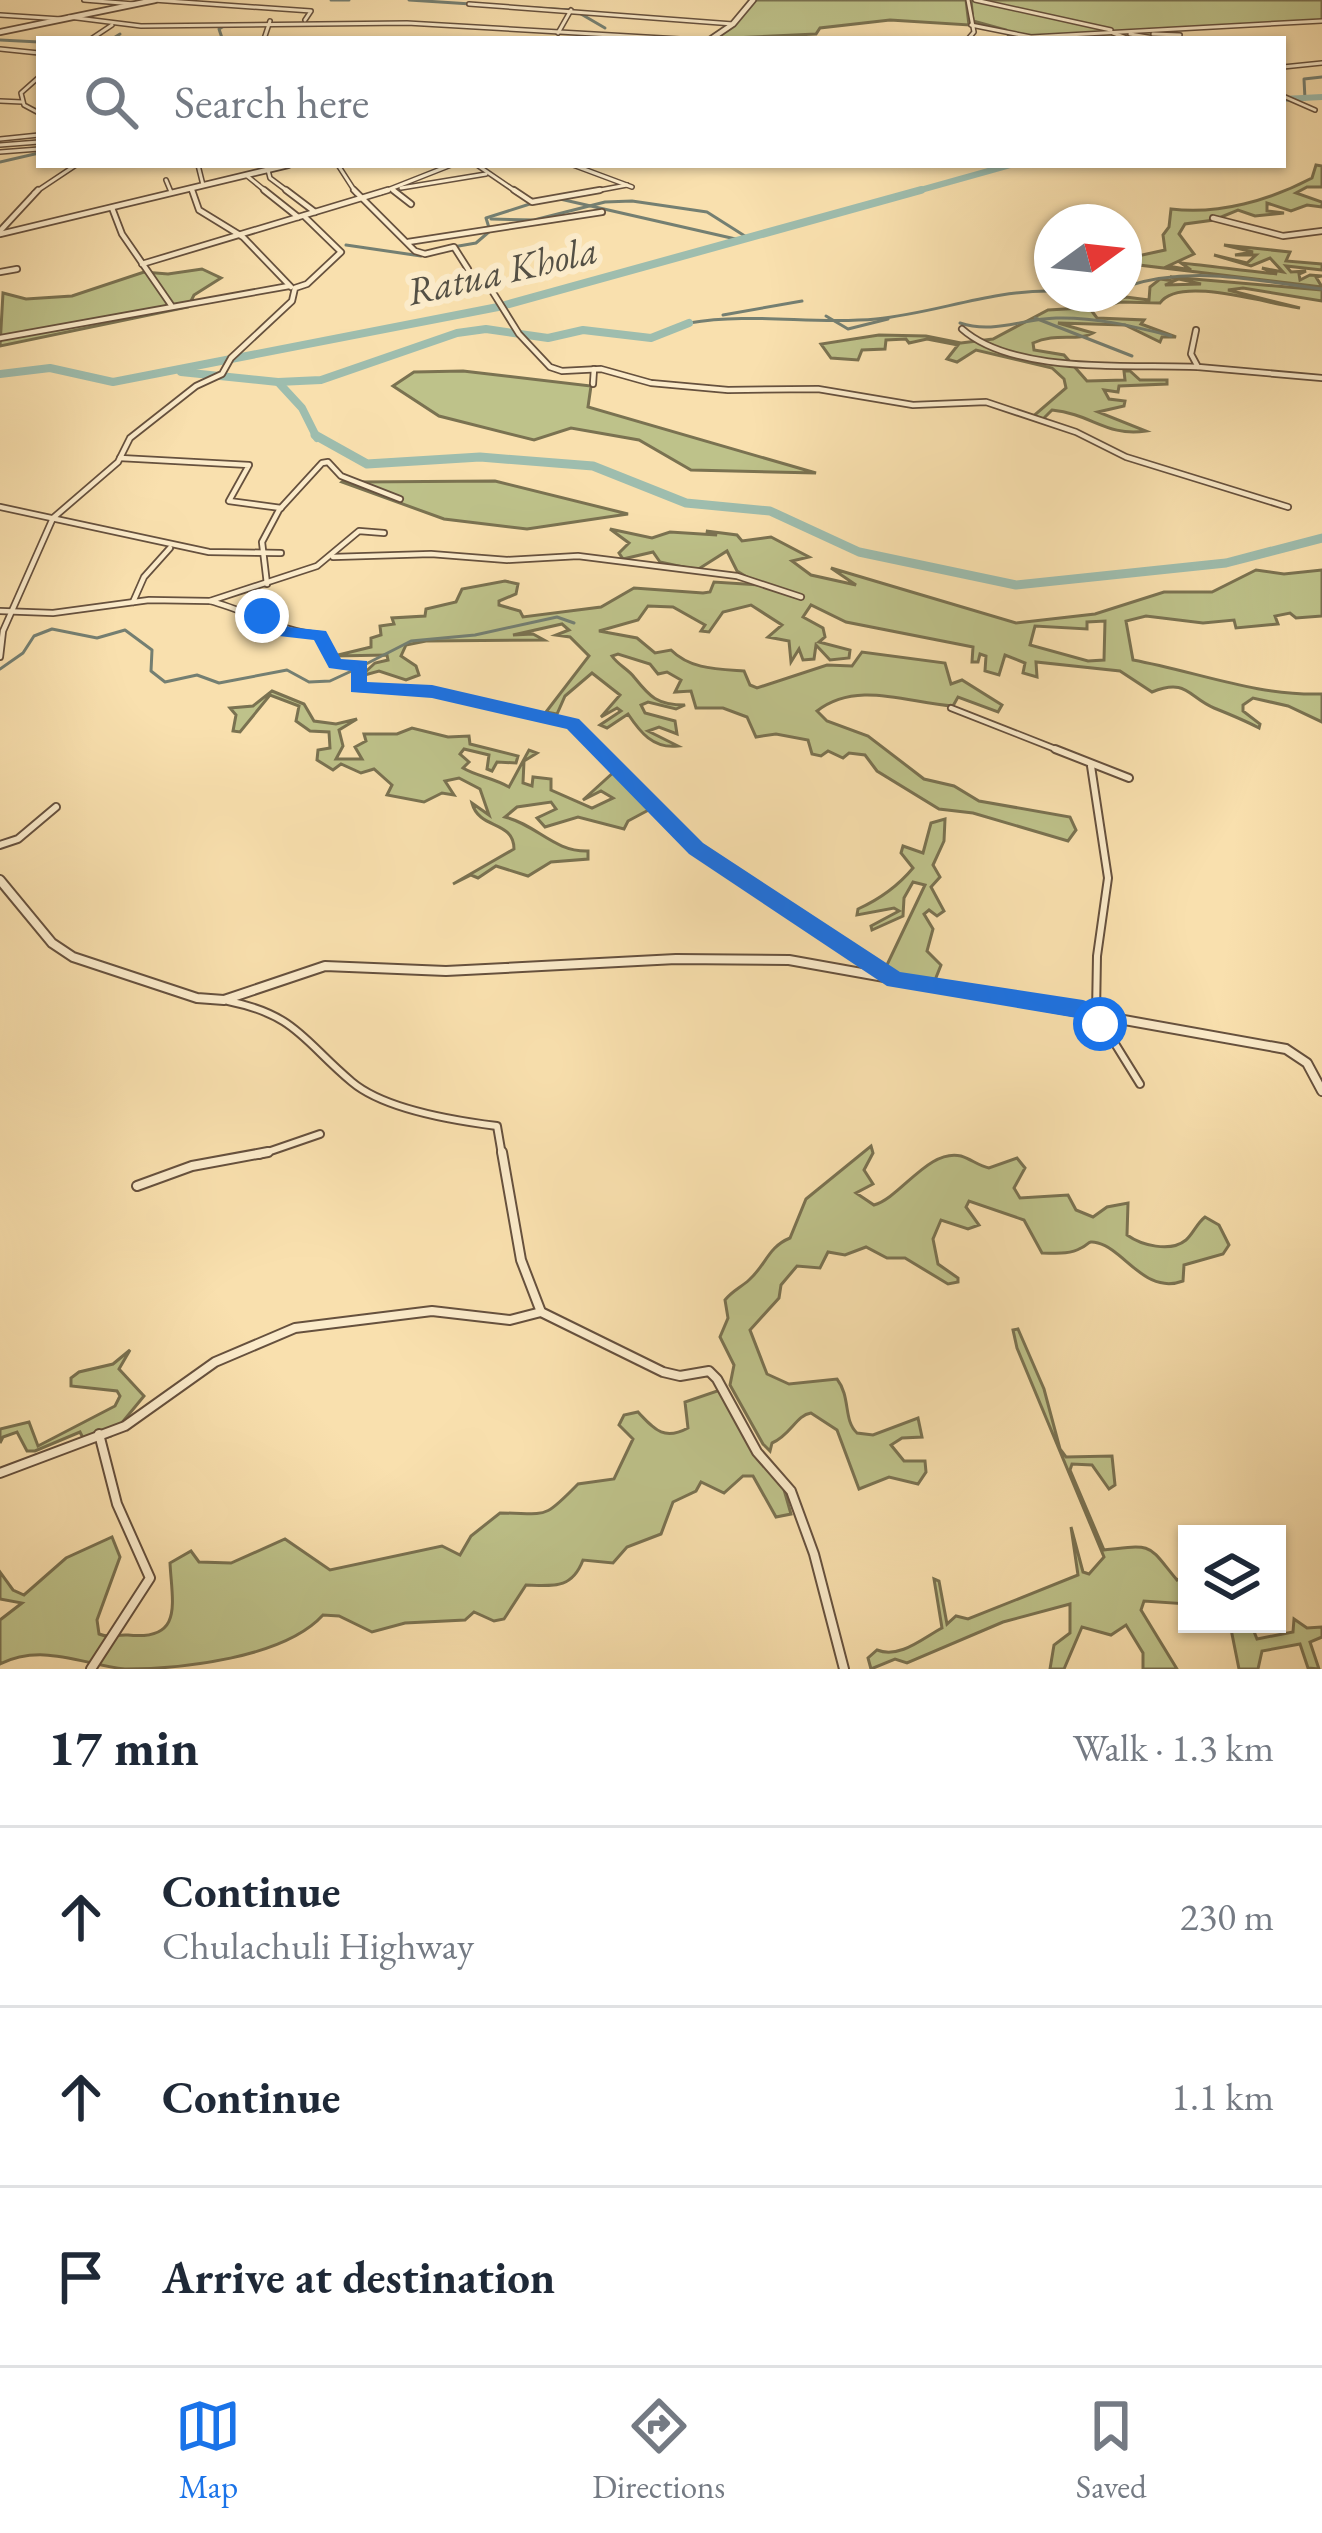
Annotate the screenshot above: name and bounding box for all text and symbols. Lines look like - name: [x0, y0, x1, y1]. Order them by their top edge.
- search box: [36, 36, 1286, 168]
- icon: search: [78, 69, 144, 135]
- text: Search here: [174, 73, 369, 131]
- north arrow: [1034, 204, 1142, 312]
- water label: Ratua Khola: [401, 224, 603, 317]
- route end: [235, 589, 289, 643]
- route start: [1073, 997, 1127, 1051]
- map controls: [1178, 1525, 1286, 1633]
- button: layers: [1178, 1525, 1286, 1633]
- text: 17 min: [48, 1714, 199, 1780]
- text: Walk · 1.3 km: [1073, 1722, 1274, 1773]
- text: Continue: [162, 1862, 340, 1920]
- icon: ahead: [48, 1884, 114, 1950]
- text: 230 m: [1180, 1891, 1274, 1942]
- text: Chulachuli Highway: [162, 1920, 474, 1971]
- icon: ahead: [48, 2064, 114, 2130]
- text: Continue: [162, 2068, 340, 2126]
- text: 1.1 km: [1171, 2071, 1274, 2122]
- icon: arrive: [48, 2244, 114, 2310]
- text: Arrive at destination: [162, 2248, 555, 2306]
- tab: Map: [175, 2393, 241, 2508]
- tab: Directions: [592, 2393, 725, 2508]
- tab: Saved: [1076, 2393, 1147, 2508]

